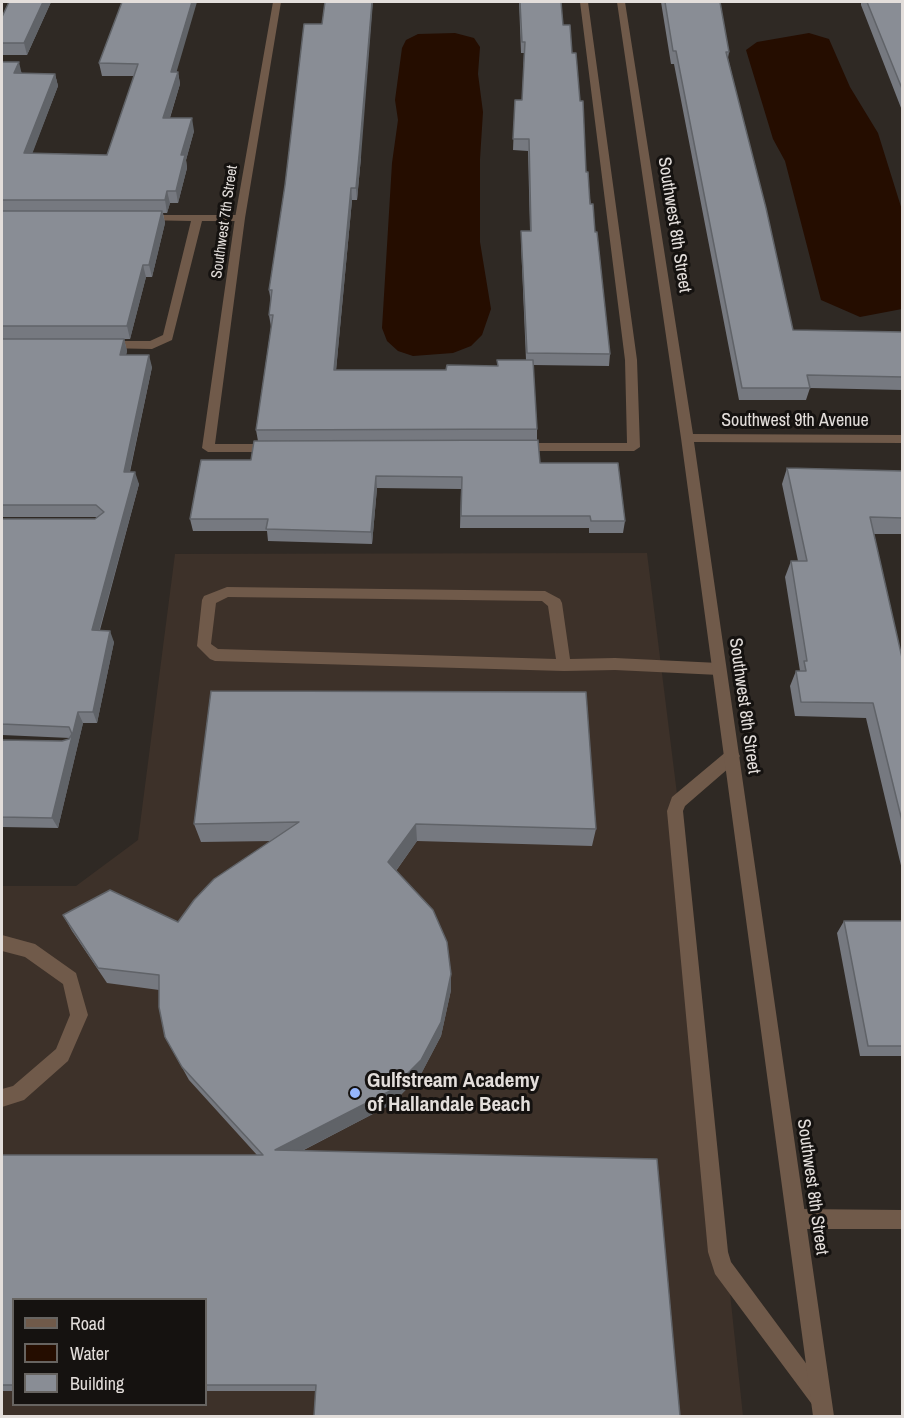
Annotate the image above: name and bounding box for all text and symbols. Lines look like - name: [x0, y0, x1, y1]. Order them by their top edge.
- street label: Southwest 8th Street: [653, 156, 695, 294]
- street label: Southwest 7th Street: [208, 164, 242, 280]
- street label: Southwest 9th Avenue: [721, 410, 869, 432]
- street label: Southwest 8th Street: [724, 637, 764, 775]
- place label: Gulfstream Academy of Hallandale Beach: [367, 1068, 539, 1118]
- marker: Gulfstream Academy of Hallandale Beach: [348, 1086, 362, 1100]
- street label: Southwest 8th Street: [792, 1118, 832, 1256]
- legend: [12, 1298, 207, 1406]
- text: Road: [70, 1311, 105, 1336]
- text: Water: [70, 1341, 109, 1366]
- text: Building: [70, 1371, 124, 1396]

